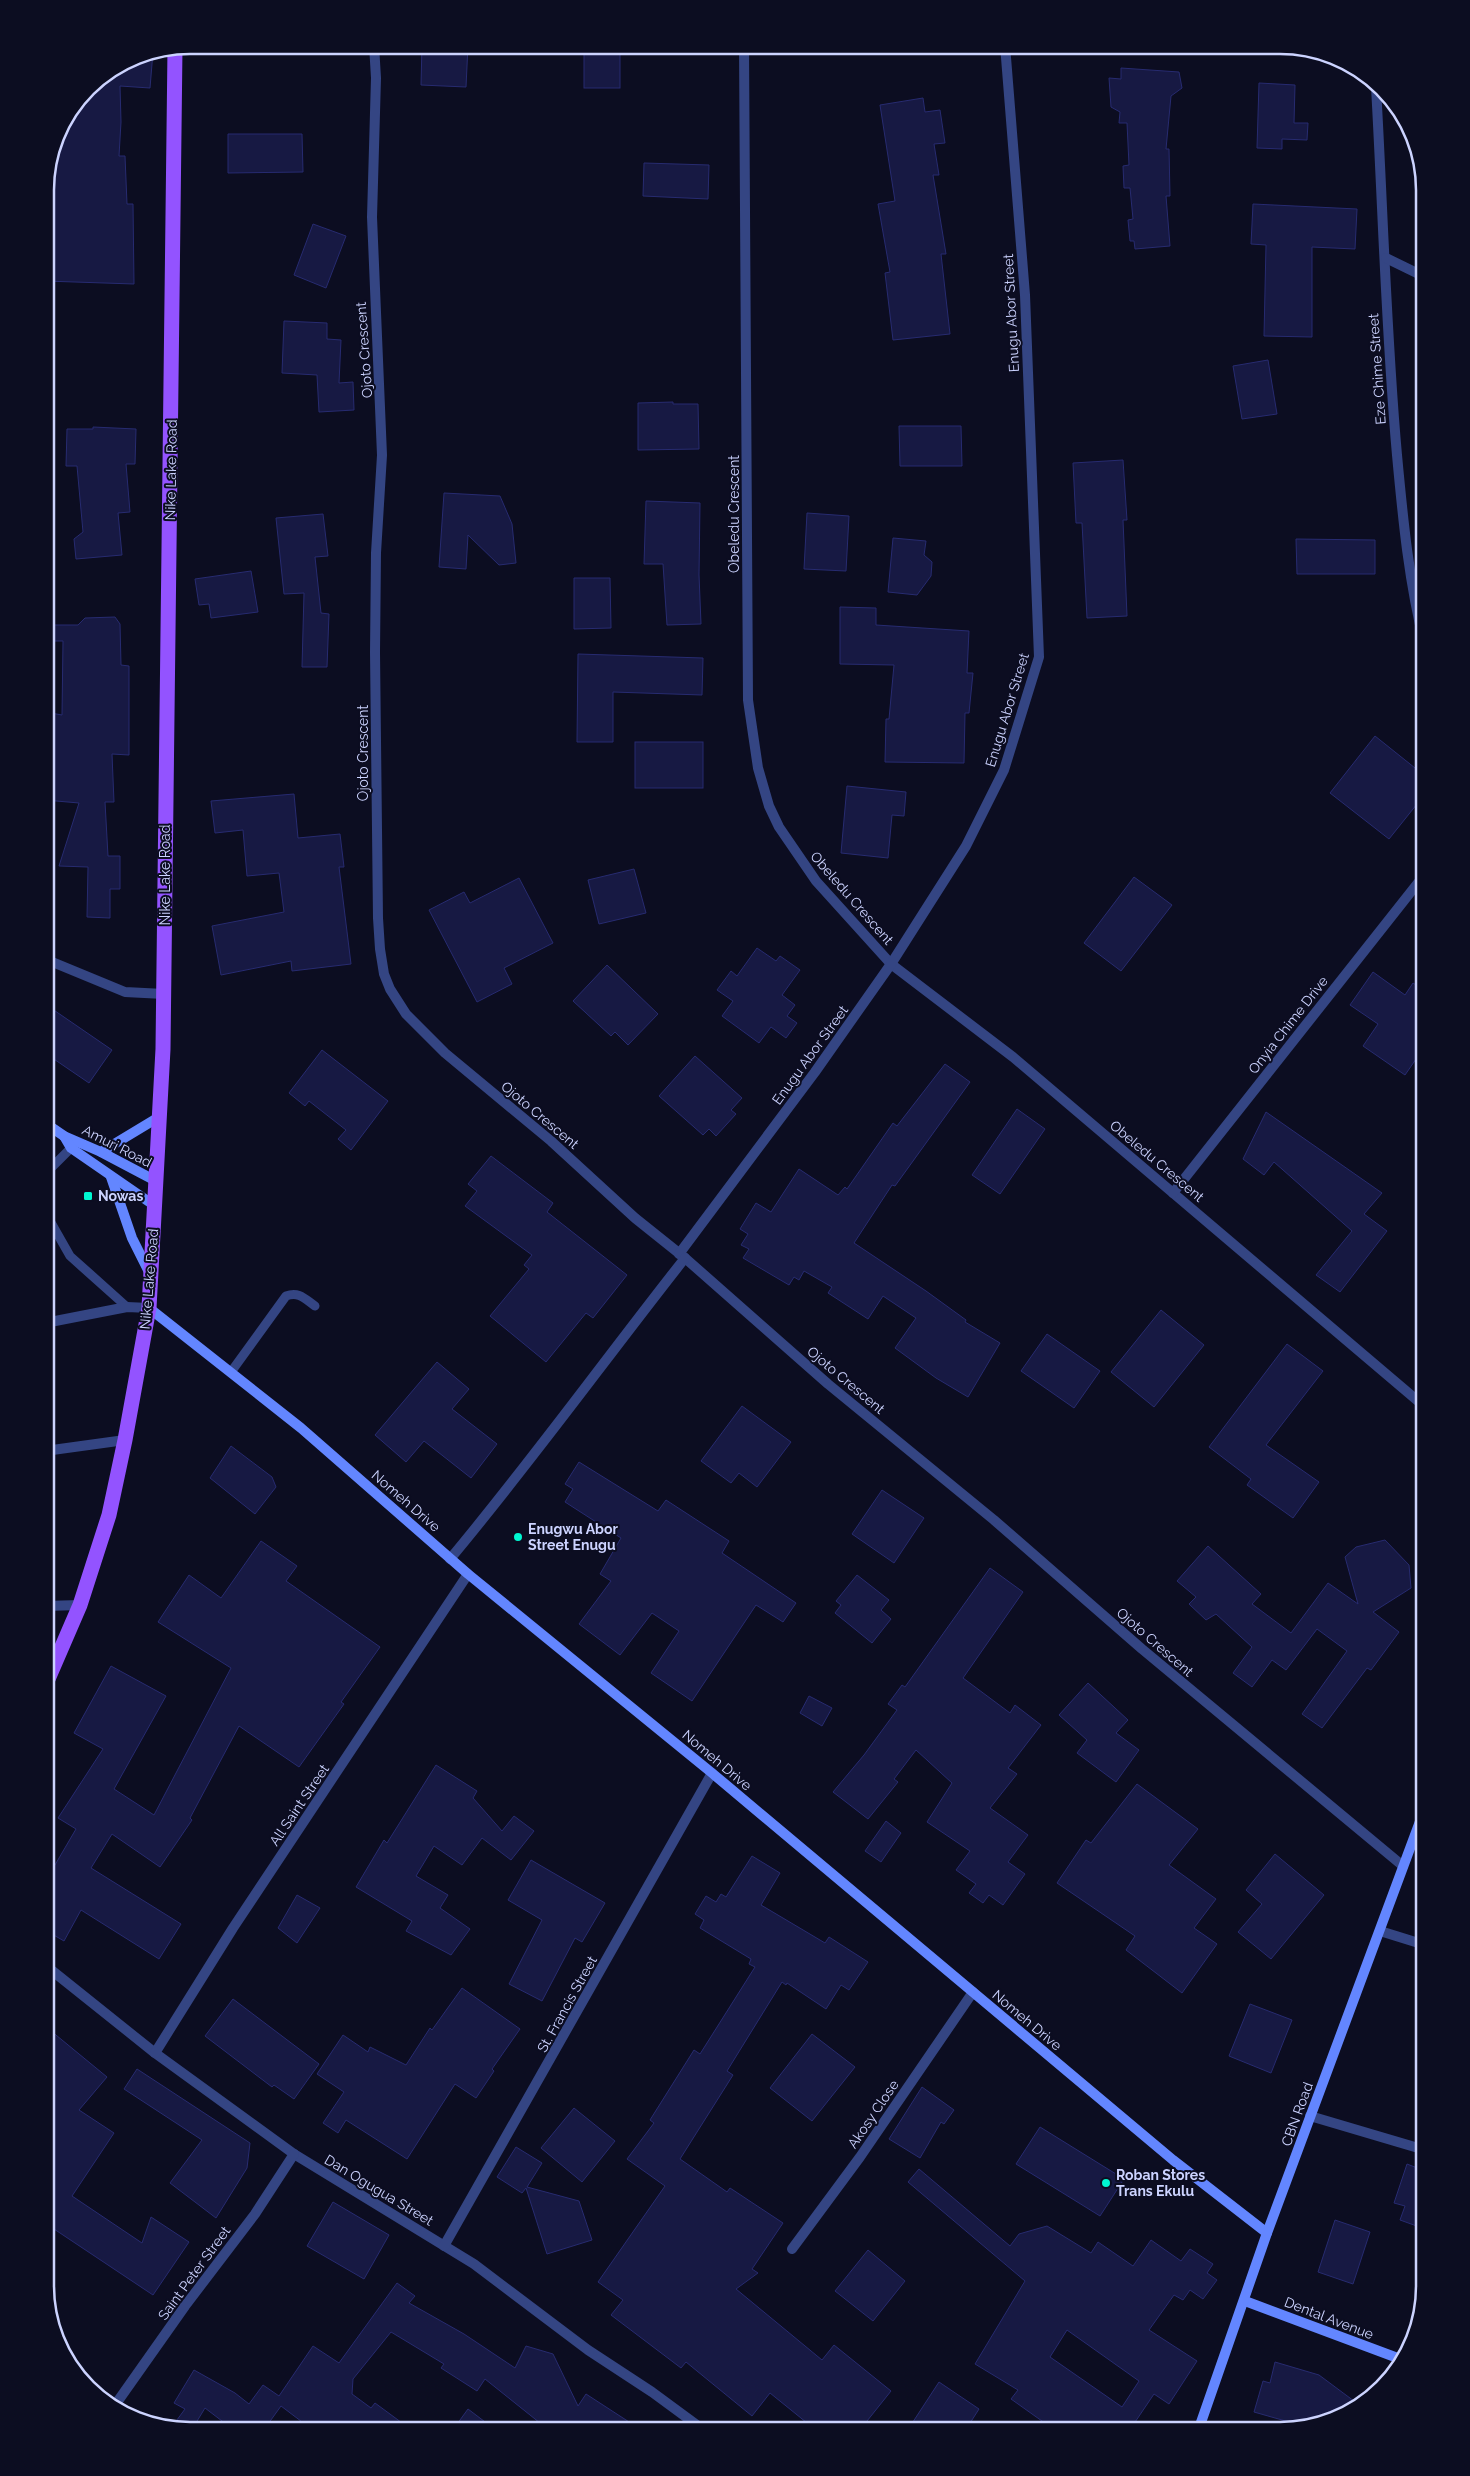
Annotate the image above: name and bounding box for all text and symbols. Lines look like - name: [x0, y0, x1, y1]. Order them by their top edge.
- street label: Enugu Abor Street: [1000, 253, 1022, 373]
- street label: Ojoto Crescent: [353, 301, 375, 399]
- street label: Eze Chime Street: [1365, 313, 1389, 425]
- street label: Nike Lake Road: [162, 419, 180, 521]
- street label: Obeledu Crescent: [726, 455, 742, 573]
- street label: Enugu Abor Street: [982, 651, 1032, 769]
- street label: Ojoto Crescent: [355, 705, 371, 801]
- street label: Nike Lake Road: [157, 825, 173, 925]
- street label: Obeledu Crescent: [807, 848, 897, 948]
- street label: Onyia Chime Drive: [1245, 973, 1331, 1077]
- street label: Enugu Abor Street: [769, 1002, 851, 1108]
- street label: Ojoto Crescent: [498, 1078, 582, 1152]
- street label: Obeledu Crescent: [1107, 1117, 1208, 1205]
- street label: Amuri Road: [80, 1122, 154, 1170]
- place label: Nowas: [98, 1188, 143, 1204]
- marker: Nowas: [82, 1190, 94, 1202]
- street label: Nike Lake Road: [137, 1228, 161, 1330]
- street label: Ojoto Crescent: [804, 1343, 888, 1417]
- street label: Nomeh Drive: [369, 1467, 443, 1535]
- place label: Enugwu Abor Street Enugu: [528, 1521, 618, 1553]
- marker: Enugwu Abor Street Enugu: [512, 1531, 524, 1543]
- street label: Ojoto Crescent: [1113, 1604, 1197, 1680]
- street label: Nomeh Drive: [679, 1726, 755, 1794]
- street label: All Saint Street: [266, 1761, 332, 1849]
- street label: St. Francis Street: [534, 1953, 600, 2055]
- street label: Nomeh Drive: [989, 1986, 1065, 2054]
- street label: Akosy Close: [844, 2077, 902, 2151]
- street label: CBN Road: [1278, 2080, 1316, 2148]
- street label: Dan Ogugua Street: [322, 2151, 436, 2229]
- place label: Roban Stores Trans Ekulu: [1116, 2167, 1205, 2199]
- marker: Roban Stores Trans Ekulu: [1100, 2177, 1112, 2189]
- street label: Saint Peter Street: [155, 2223, 234, 2323]
- street label: Dental Avenue: [1282, 2294, 1376, 2342]

